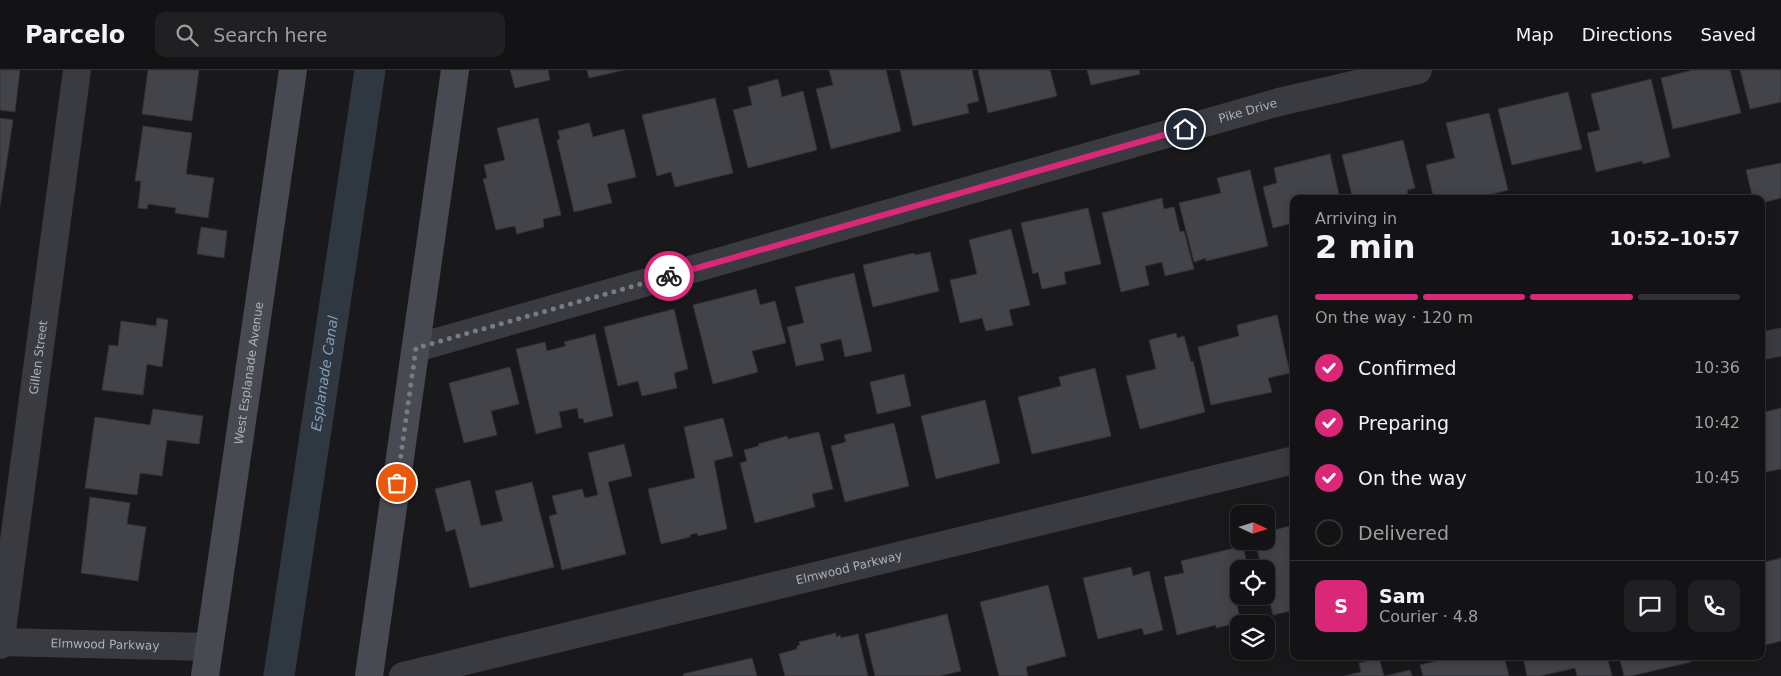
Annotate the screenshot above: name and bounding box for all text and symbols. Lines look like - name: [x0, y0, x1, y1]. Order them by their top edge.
- search box: [155, 12, 505, 57]
- text: Parcelo: [25, 21, 125, 49]
- icon: search: [173, 21, 201, 49]
- text: Search here: [213, 24, 327, 46]
- text: Map: [1516, 24, 1554, 45]
- text: Directions: [1582, 24, 1672, 45]
- text: Saved: [1700, 24, 1756, 45]
- street label: Pike Drive: [1217, 96, 1279, 126]
- pin: [1164, 108, 1206, 150]
- icon: home: [1171, 115, 1199, 143]
- text: Arriving in: [1315, 209, 1397, 228]
- text: 10:52–10:57: [1610, 227, 1740, 249]
- text: 2 min: [1315, 228, 1416, 266]
- courier: [644, 251, 694, 301]
- icon: bike: [655, 262, 683, 290]
- street label: West Esplanade Avenue: [232, 301, 266, 445]
- text: On the way · 120 m: [1315, 308, 1473, 327]
- water label: Esplanade Canal: [308, 314, 341, 432]
- street label: Gillen Street: [27, 319, 50, 396]
- icon: check: [1315, 354, 1343, 382]
- text: Confirmed: [1358, 357, 1457, 379]
- text: 10:36: [1694, 358, 1740, 377]
- icon: check: [1315, 409, 1343, 437]
- text: Preparing: [1358, 412, 1449, 434]
- text: 10:42: [1694, 413, 1740, 432]
- pin: [376, 462, 418, 504]
- icon: check: [1315, 464, 1343, 492]
- text: On the way: [1358, 467, 1467, 489]
- text: 10:45: [1694, 468, 1740, 487]
- icon: bag: [383, 469, 411, 497]
- north arrow: [1230, 505, 1275, 550]
- map controls: [1230, 505, 1275, 660]
- text: Delivered: [1358, 522, 1449, 544]
- street label: Elmwood Parkway: [795, 548, 904, 587]
- button: locate: [1230, 560, 1275, 605]
- button: chat: [1624, 580, 1676, 632]
- button: phone: [1688, 580, 1740, 632]
- text: Sam: [1379, 585, 1425, 607]
- text: S: [1334, 595, 1348, 617]
- text: Courier · 4.8: [1379, 607, 1478, 626]
- button: layers: [1230, 615, 1275, 660]
- street label: Elmwood Parkway: [50, 636, 160, 653]

